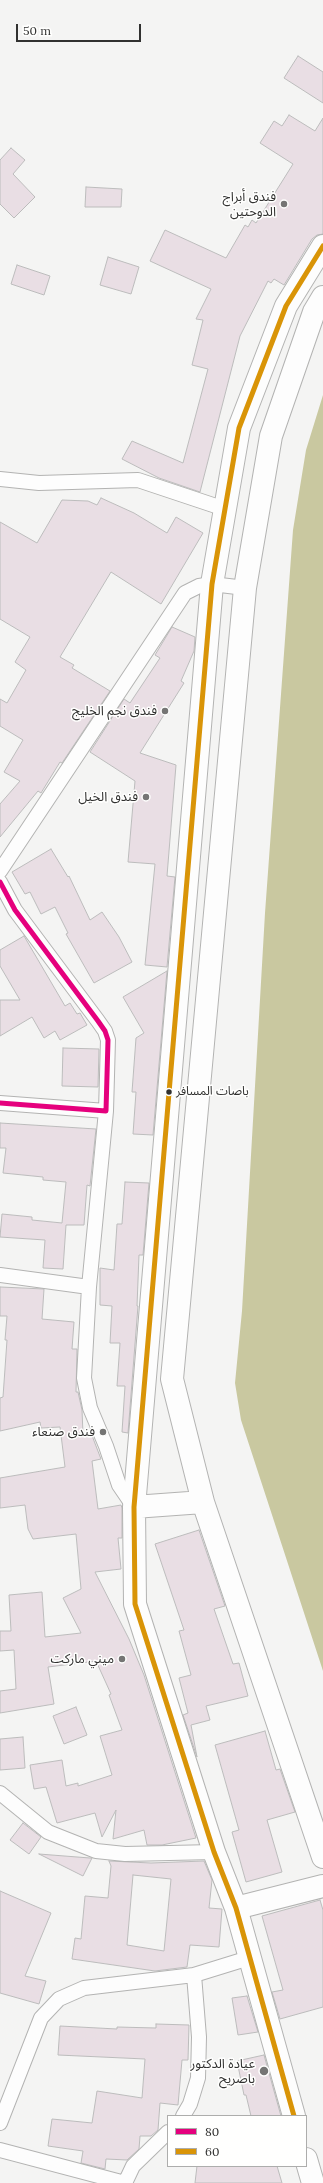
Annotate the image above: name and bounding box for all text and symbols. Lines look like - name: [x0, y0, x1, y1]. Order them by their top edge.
- scale bar: [18, 16, 143, 42]
- text: 50 m: [23, 23, 51, 38]
- place label: فندق أبراج الدوحتين: [223, 189, 276, 220]
- marker: فندق أبراج الدوحتين: [279, 199, 289, 209]
- place label: فندق نجم الخليج: [72, 703, 157, 719]
- marker: فندق نجم الخليج: [160, 706, 170, 716]
- place label: فندق الخيل: [78, 789, 138, 805]
- marker: فندق الخيل: [141, 792, 151, 802]
- place label: باصات المسافر: [176, 1085, 249, 1099]
- marker: باصات المسافر: [164, 1087, 174, 1097]
- place label: فندق صنعاء: [32, 1424, 95, 1440]
- marker: فندق صنعاء: [98, 1427, 108, 1437]
- place label: ميني ماركت: [50, 1651, 114, 1667]
- marker: ميني ماركت: [117, 1654, 127, 1664]
- place label: عيادة الدكتور باصريح: [190, 2056, 255, 2087]
- marker: عيادة الدكتور باصريح: [258, 2065, 270, 2077]
- legend: [167, 2115, 307, 2167]
- text: 80: [205, 2124, 219, 2139]
- text: 60: [205, 2144, 219, 2159]

